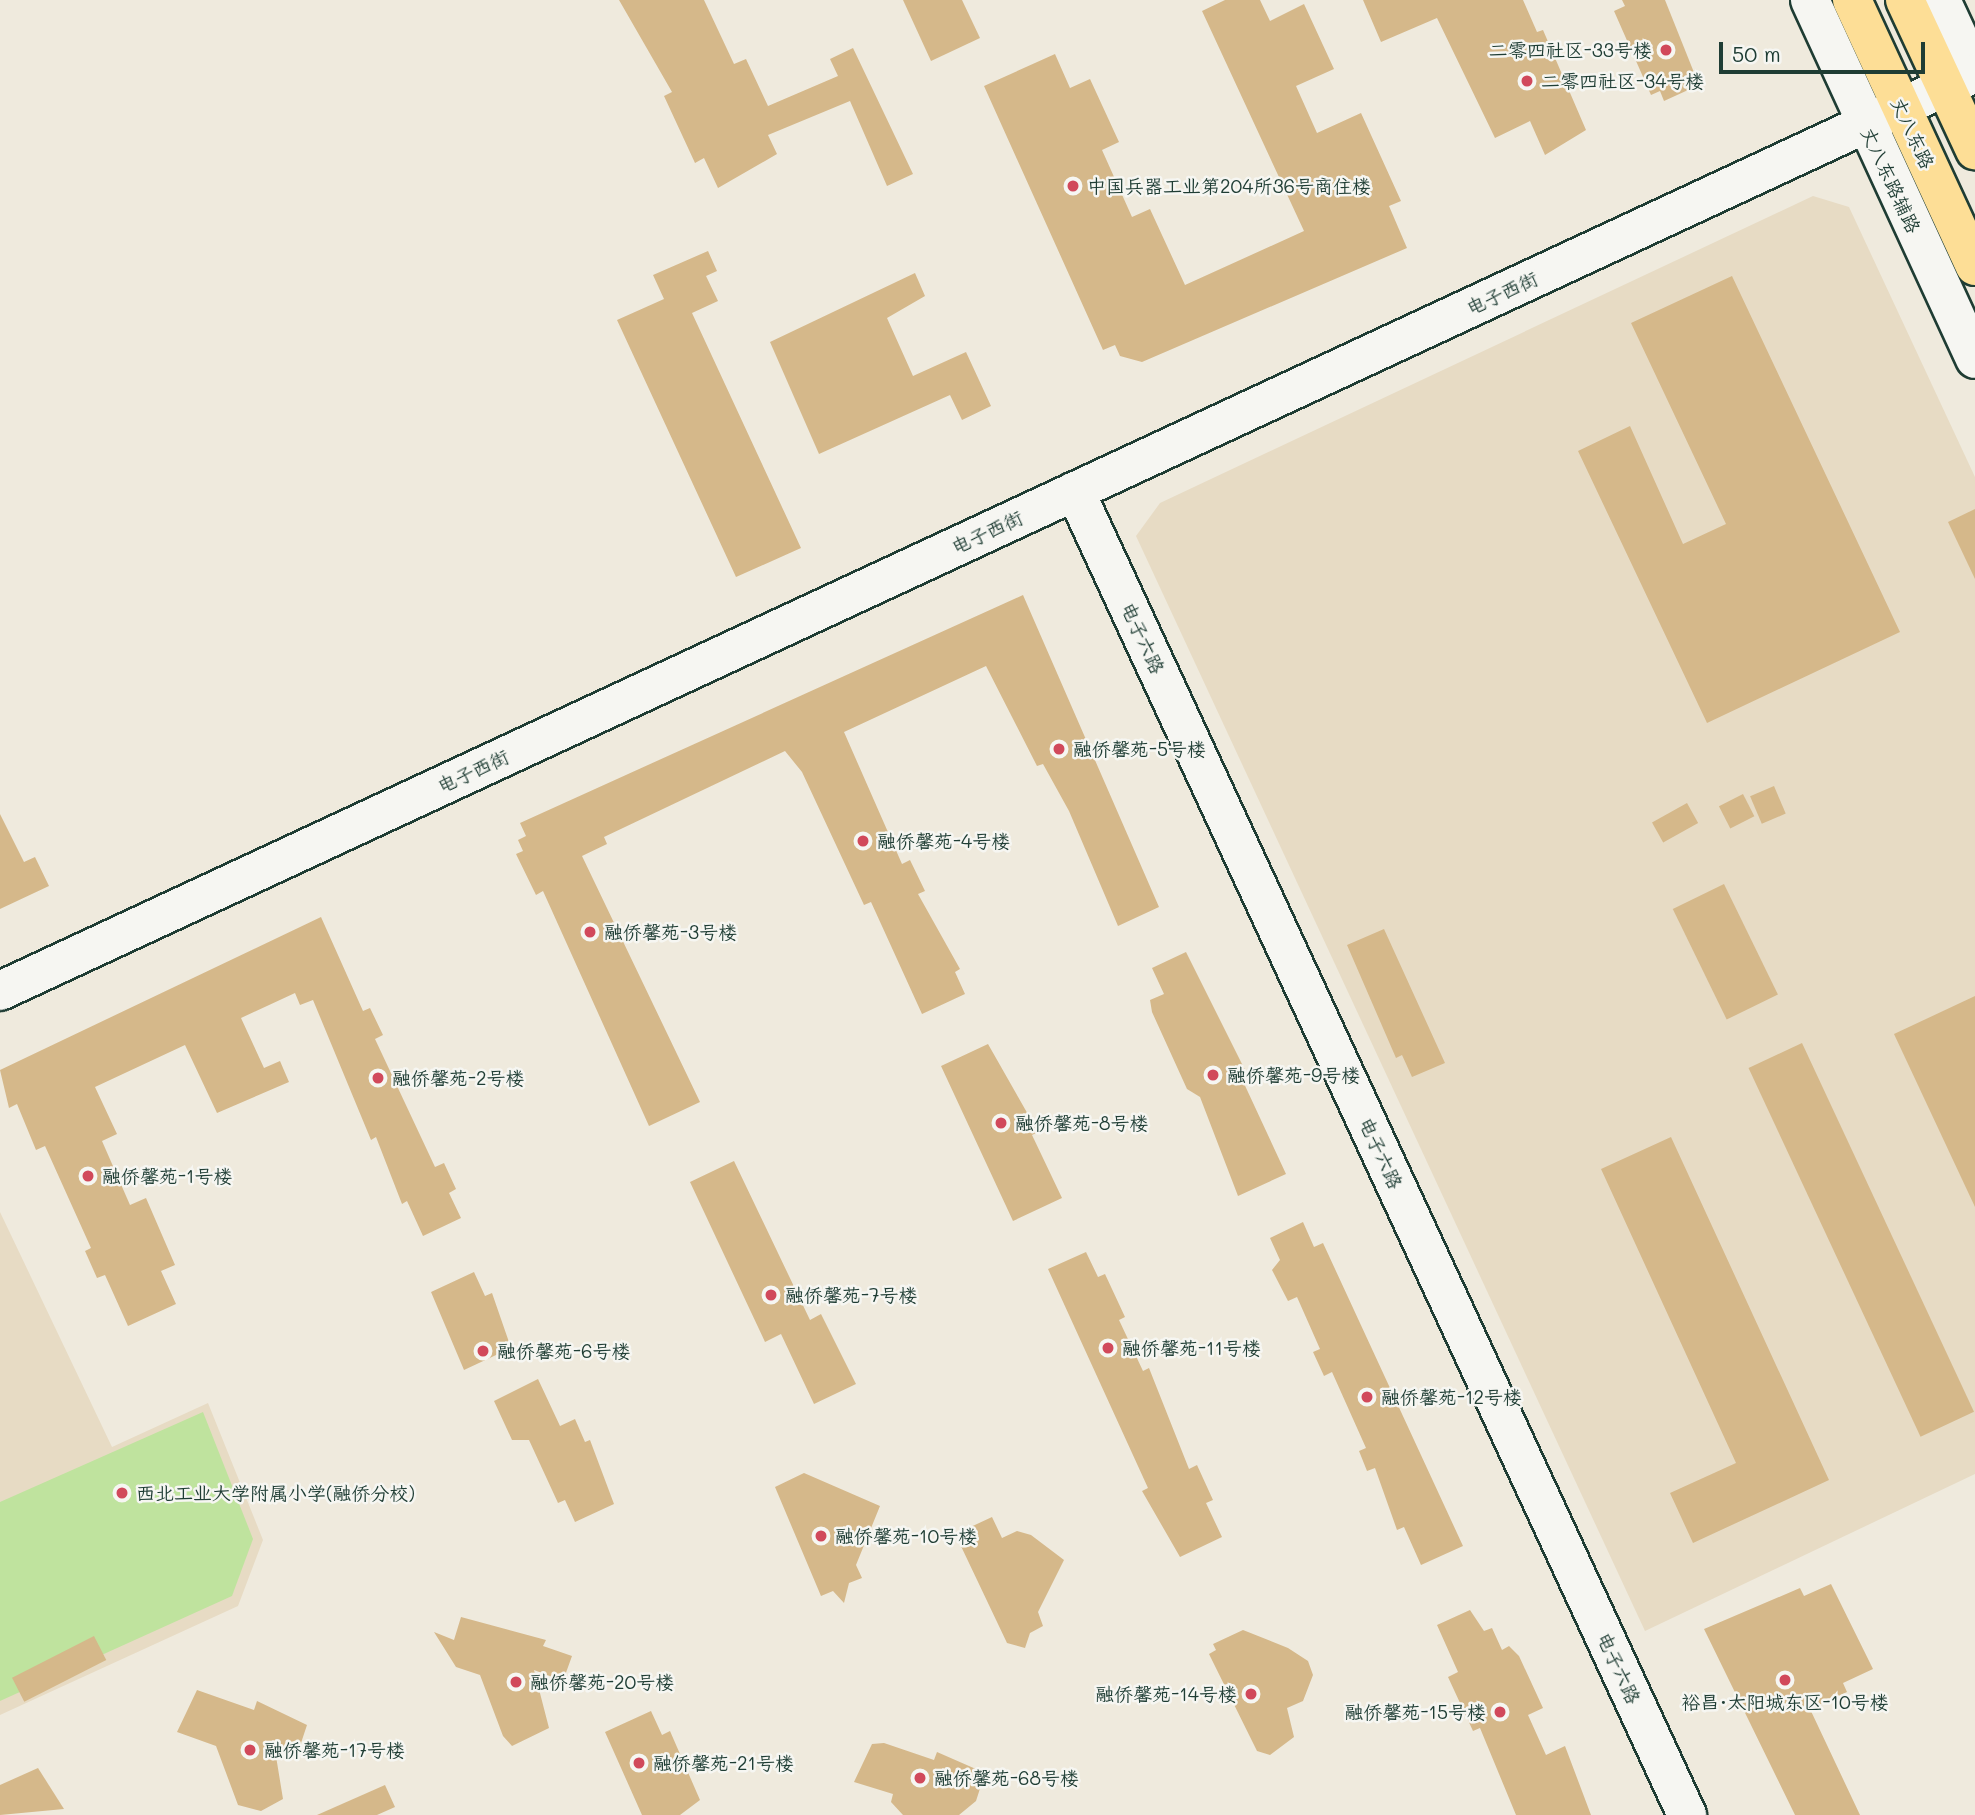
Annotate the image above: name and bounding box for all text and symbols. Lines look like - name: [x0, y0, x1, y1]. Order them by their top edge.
- scale bar: [1723, 28, 1930, 72]
- place label: 二零四社区-33号楼: [1489, 39, 1652, 61]
- text: 50 m: [1732, 40, 1781, 67]
- marker: 二零四社区-33号楼: [1658, 42, 1674, 58]
- place label: 二零四社区-34号楼: [1541, 70, 1704, 92]
- marker: 二零四社区-34号楼: [1519, 73, 1535, 89]
- street label: 丈八东路: [1887, 94, 1939, 172]
- street label: 丈八东路辅路: [1857, 124, 1925, 236]
- place label: 中国兵器工业第204所36号商住楼: [1087, 175, 1371, 197]
- marker: 中国兵器工业第204所36号商住楼: [1065, 178, 1081, 194]
- street label: 电子西街: [1463, 267, 1541, 319]
- street label: 电子西街: [948, 506, 1026, 558]
- street label: 电子六路: [1117, 599, 1169, 677]
- place label: 融侨馨苑-5号楼: [1073, 738, 1206, 760]
- marker: 融侨馨苑-5号楼: [1051, 741, 1067, 757]
- street label: 电子西街: [434, 745, 512, 797]
- place label: 融侨馨苑-4号楼: [877, 830, 1010, 852]
- marker: 融侨馨苑-4号楼: [855, 833, 871, 849]
- place label: 融侨馨苑-3号楼: [604, 921, 737, 943]
- marker: 融侨馨苑-3号楼: [582, 924, 598, 940]
- place label: 融侨馨苑-9号楼: [1227, 1064, 1360, 1086]
- place label: 融侨馨苑-2号楼: [392, 1067, 525, 1089]
- marker: 融侨馨苑-9号楼: [1205, 1067, 1221, 1083]
- marker: 融侨馨苑-2号楼: [370, 1070, 386, 1086]
- place label: 融侨馨苑-8号楼: [1015, 1112, 1149, 1134]
- street label: 电子六路: [1355, 1114, 1407, 1192]
- marker: 融侨馨苑-8号楼: [993, 1115, 1009, 1131]
- place label: 融侨馨苑-1号楼: [102, 1165, 233, 1187]
- marker: 融侨馨苑-1号楼: [80, 1168, 96, 1184]
- place label: 融侨馨苑-7号楼: [785, 1284, 918, 1306]
- marker: 融侨馨苑-7号楼: [763, 1287, 779, 1303]
- place label: 融侨馨苑-11号楼: [1122, 1337, 1261, 1359]
- place label: 融侨馨苑-6号楼: [497, 1340, 630, 1362]
- marker: 融侨馨苑-11号楼: [1100, 1340, 1116, 1356]
- marker: 融侨馨苑-6号楼: [475, 1343, 491, 1359]
- place label: 融侨馨苑-12号楼: [1381, 1386, 1522, 1408]
- marker: 融侨馨苑-12号楼: [1359, 1389, 1375, 1405]
- place label: 西北工业大学附属小学(融侨分校): [136, 1482, 415, 1504]
- marker: 西北工业大学附属小学(融侨分校): [114, 1485, 130, 1501]
- place label: 融侨馨苑-10号楼: [835, 1525, 977, 1547]
- marker: 融侨馨苑-10号楼: [813, 1528, 829, 1544]
- street label: 电子六路: [1593, 1629, 1645, 1707]
- place label: 融侨馨苑-20号楼: [530, 1671, 674, 1693]
- marker: 裕昌·太阳城东区-10号楼: [1777, 1672, 1793, 1688]
- marker: 融侨馨苑-20号楼: [508, 1674, 524, 1690]
- place label: 融侨馨苑-14号楼: [1095, 1683, 1237, 1705]
- marker: 融侨馨苑-14号楼: [1243, 1686, 1259, 1702]
- place label: 裕昌·太阳城东区-10号楼: [1681, 1691, 1889, 1713]
- place label: 融侨馨苑-15号楼: [1344, 1701, 1486, 1723]
- marker: 融侨馨苑-15号楼: [1492, 1704, 1508, 1720]
- place label: 融侨馨苑-17号楼: [264, 1739, 405, 1761]
- marker: 融侨馨苑-17号楼: [242, 1742, 258, 1758]
- place label: 融侨馨苑-21号楼: [653, 1752, 794, 1774]
- marker: 融侨馨苑-21号楼: [631, 1755, 647, 1771]
- place label: 融侨馨苑-68号楼: [934, 1767, 1079, 1789]
- marker: 融侨馨苑-68号楼: [912, 1770, 928, 1786]

